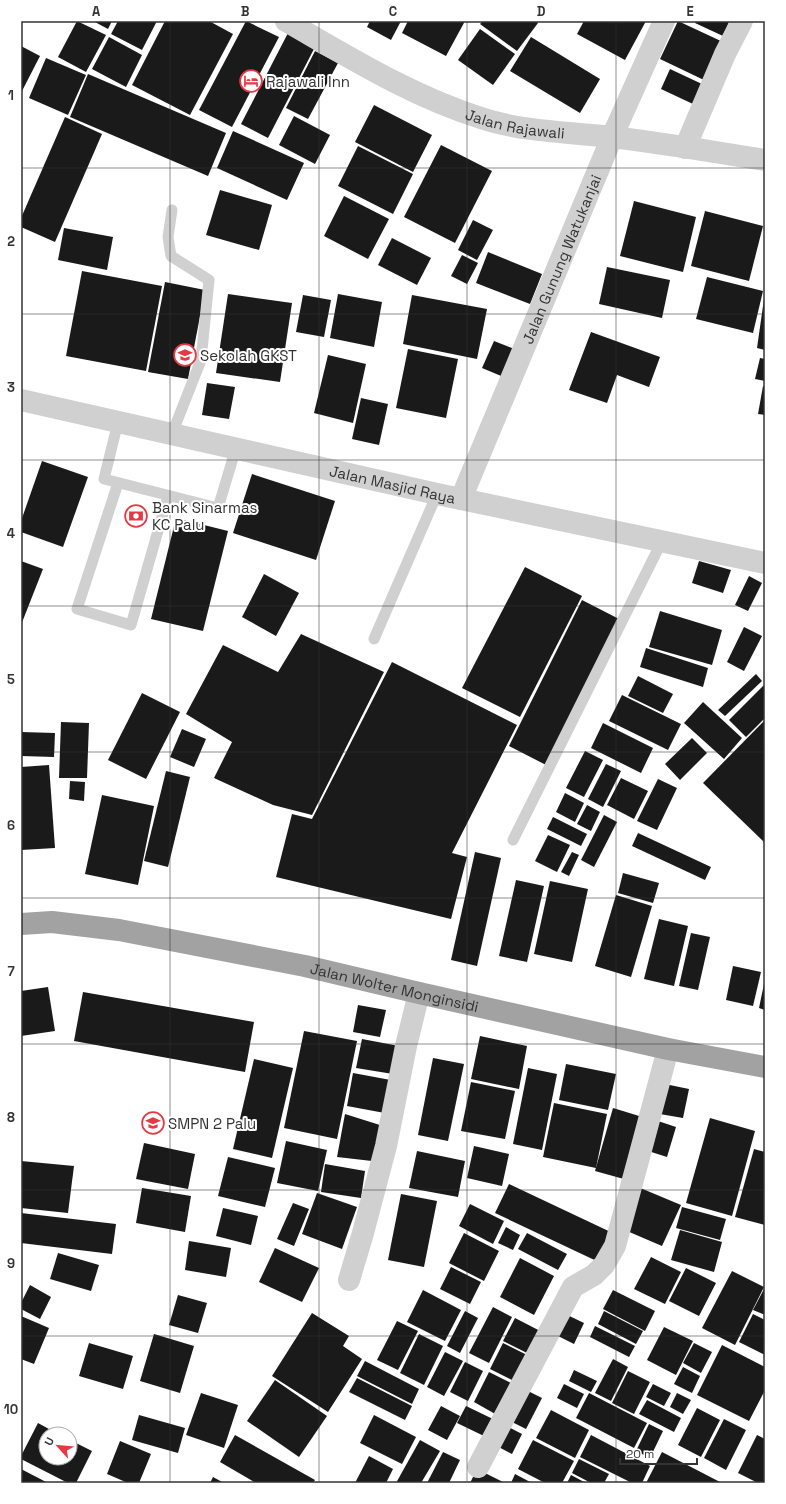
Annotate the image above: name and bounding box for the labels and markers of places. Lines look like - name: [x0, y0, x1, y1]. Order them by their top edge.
- hotel icon: Rajawali Inn: [238, 68, 264, 94]
- place label: Rajawali Inn: [266, 72, 350, 91]
- school or university icon: Sekolah GKST: [172, 342, 198, 368]
- place label: Sekolah GKST: [200, 346, 297, 365]
- place label: Bank Sinarmas KC Palu: [152, 498, 257, 534]
- bank icon: Bank Sinarmas KC Palu: [123, 503, 149, 529]
- school or university icon: SMPN 2 Palu: [140, 1110, 166, 1136]
- place label: SMPN 2 Palu: [168, 1114, 256, 1133]

